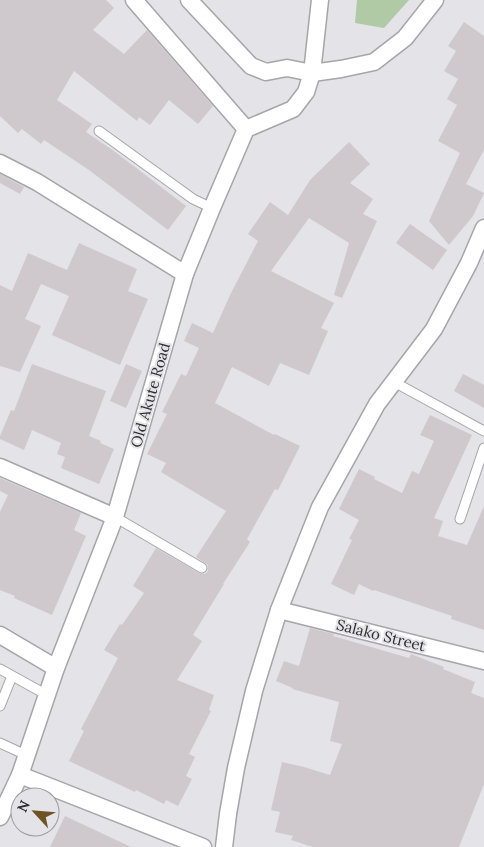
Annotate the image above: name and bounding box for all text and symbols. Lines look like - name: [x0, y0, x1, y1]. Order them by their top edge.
- street label: Old Akute Road: [126, 340, 174, 450]
- street label: Salako Street: [334, 615, 428, 655]
- north arrow: [10, 787, 60, 837]
- text: N: [13, 797, 34, 815]

